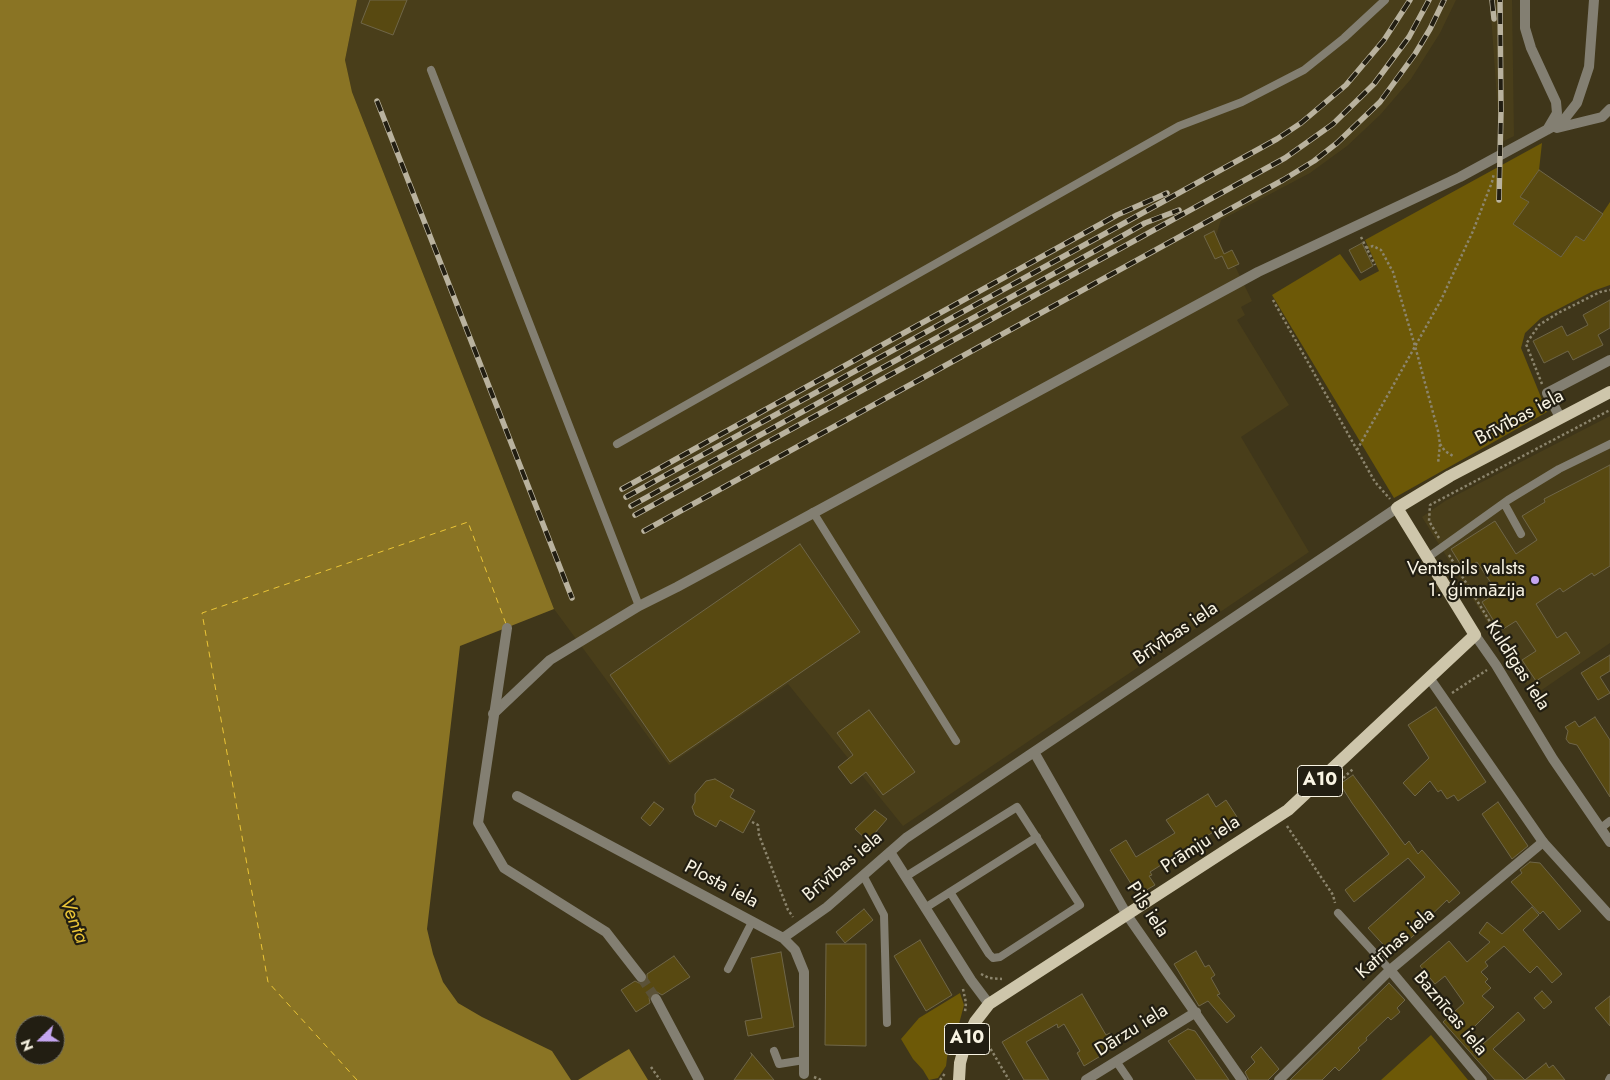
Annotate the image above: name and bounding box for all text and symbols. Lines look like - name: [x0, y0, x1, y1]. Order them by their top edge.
- street label: Brīvības iela: [1472, 385, 1568, 451]
- place label: Ventspils valsts 1. ģimnāzija: [1407, 558, 1525, 602]
- marker: Ventspils valsts 1. ģimnāzija: [1529, 574, 1541, 586]
- street label: Brīvības iela: [1129, 597, 1223, 671]
- street label: Kuldīgas iela: [1480, 617, 1554, 715]
- road number: A10: [1298, 766, 1342, 796]
- street label: Prāmju iela: [1157, 811, 1245, 879]
- street label: Brīvības iela: [799, 827, 887, 907]
- street label: Plosta iela: [680, 856, 762, 914]
- street label: Pils iela: [1121, 878, 1173, 942]
- water label: Venta: [53, 895, 93, 947]
- street label: Katrīnas iela: [1352, 904, 1440, 984]
- street label: Baznīcas iela: [1408, 967, 1492, 1061]
- street label: Dārzu iela: [1091, 1000, 1173, 1062]
- north arrow: [15, 1015, 65, 1065]
- road number: A10: [944, 1024, 990, 1054]
- text: N: [16, 1036, 38, 1054]

